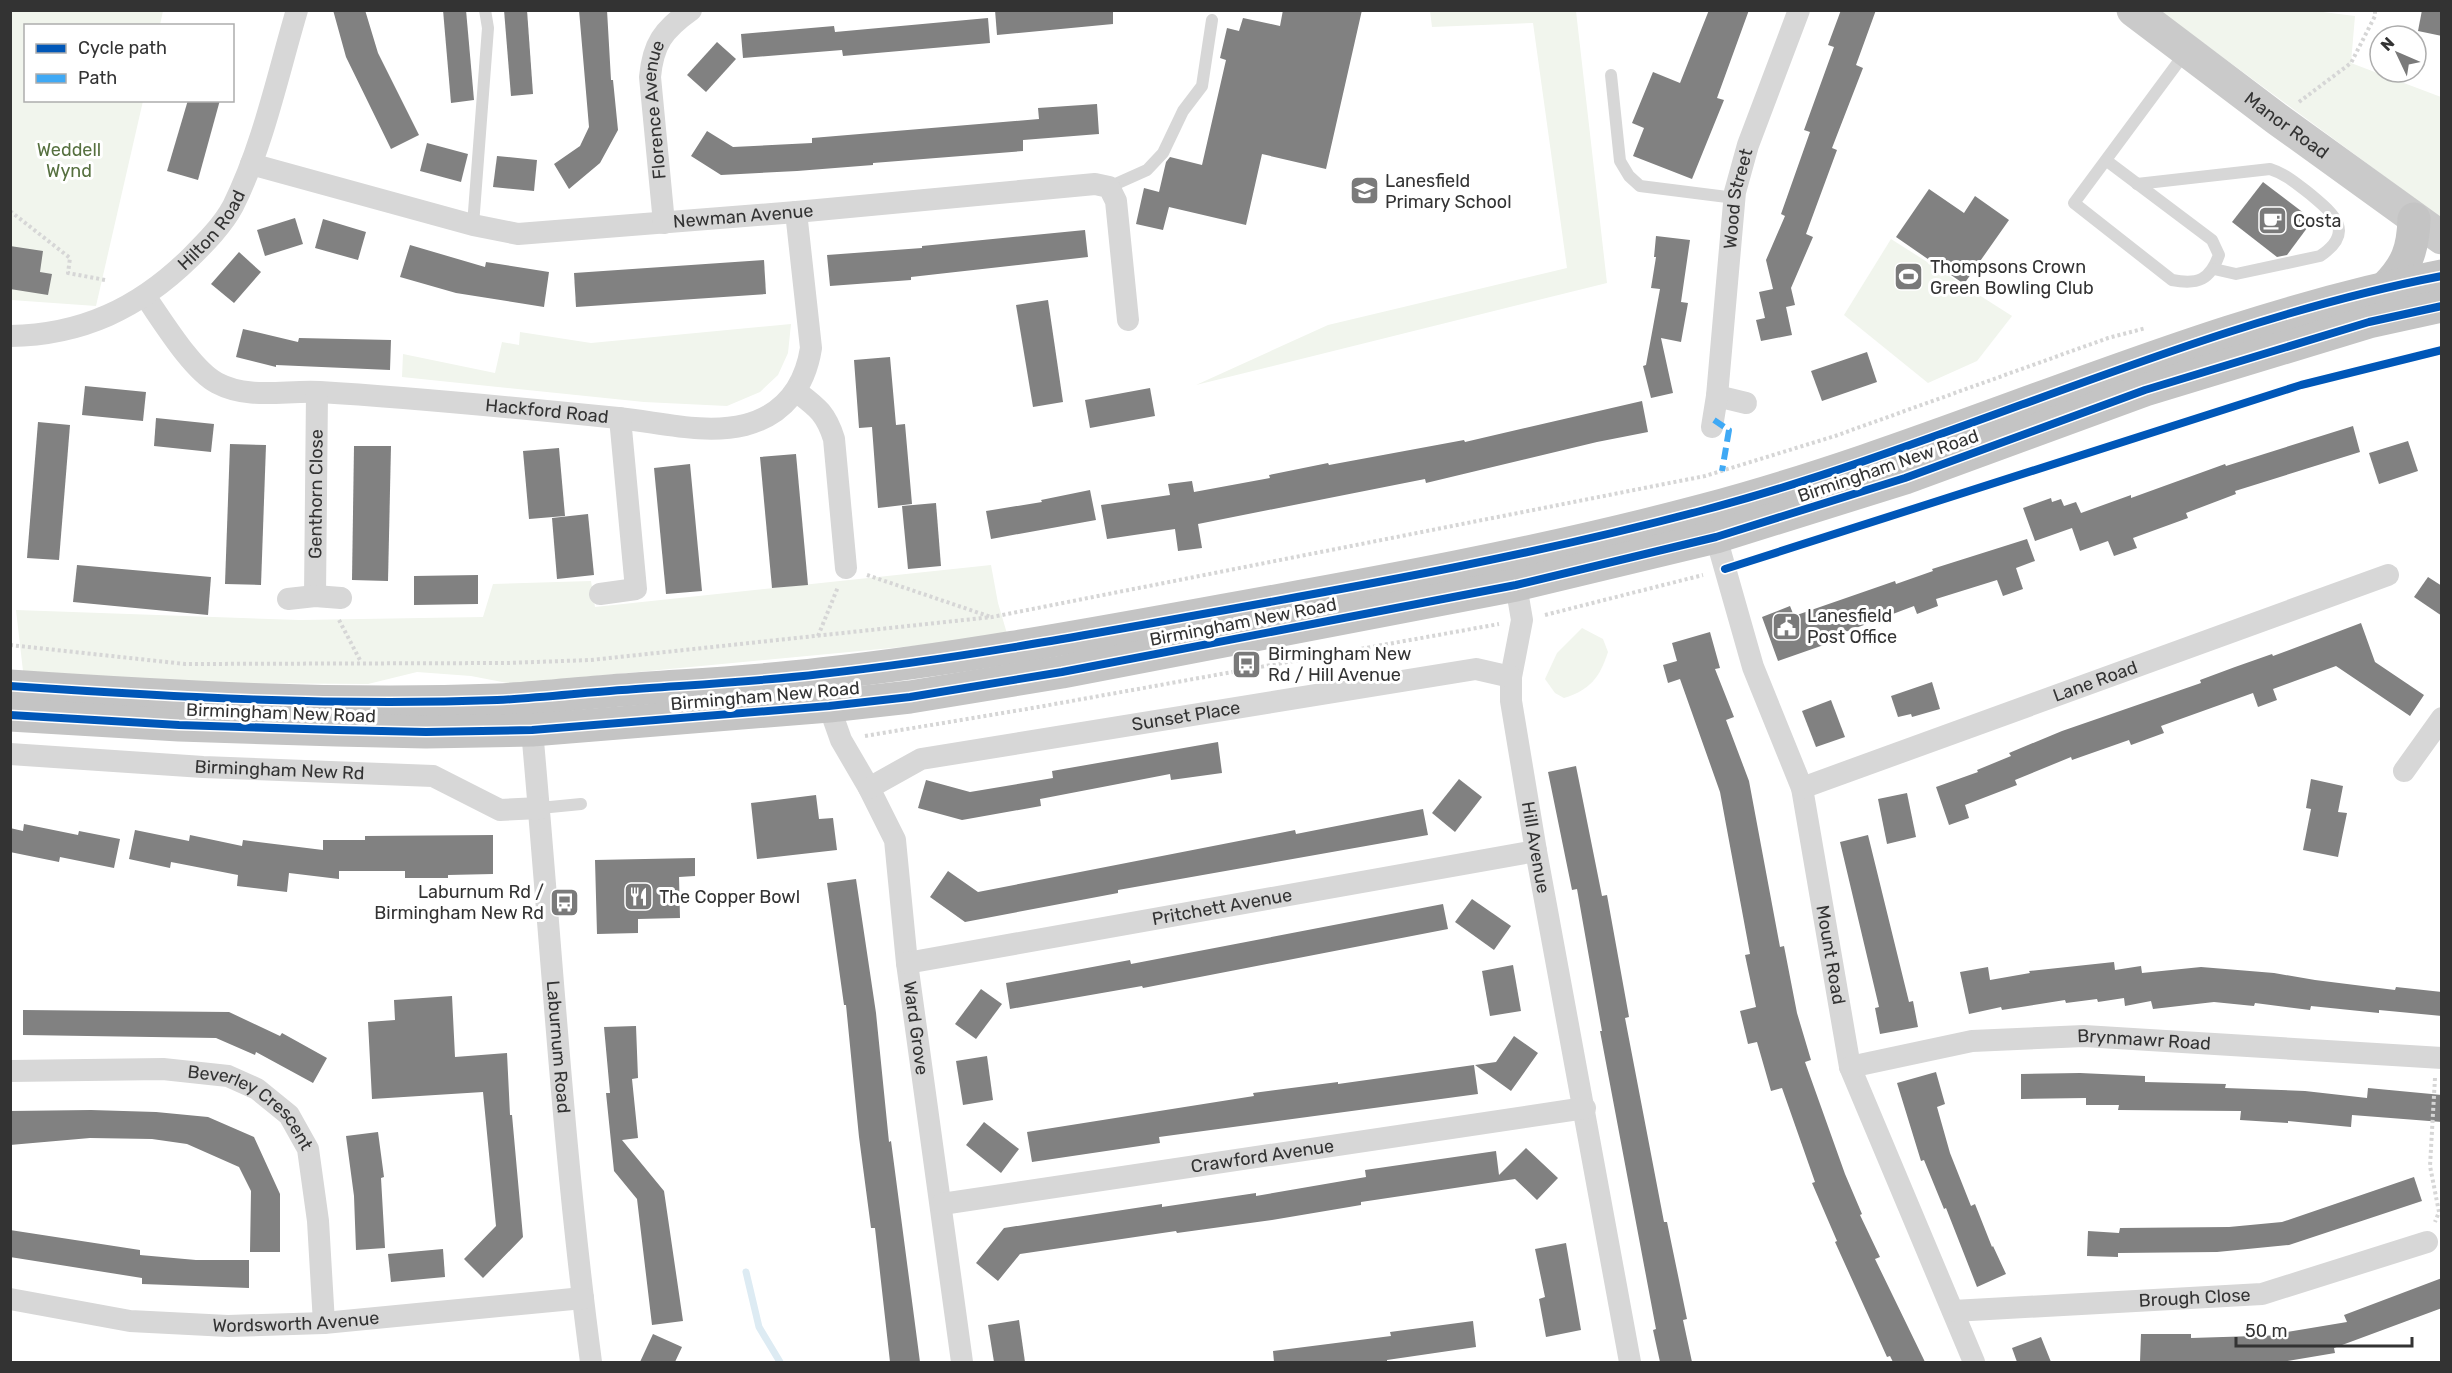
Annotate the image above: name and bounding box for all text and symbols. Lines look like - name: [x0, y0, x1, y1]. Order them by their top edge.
- legend: [24, 24, 234, 102]
- north arrow: [2368, 24, 2428, 84]
- text: N: [2377, 33, 2398, 55]
- text: Cycle path: [78, 37, 167, 59]
- street label: Florence Avenue: [639, 37, 671, 180]
- text: Path: [78, 67, 117, 89]
- street label: Manor Road: [2240, 87, 2333, 164]
- park label: Weddell Wynd: [37, 139, 101, 182]
- street label: Wood Street: [1719, 146, 1758, 250]
- place label: Lanesfield Primary School: [1385, 170, 1512, 213]
- school or university icon: Lanesfield Primary School: [1348, 175, 1380, 207]
- street label: Hilton Road: [173, 187, 250, 275]
- street label: Newman Avenue: [672, 199, 814, 233]
- cafe icon: Costa: [2256, 205, 2288, 237]
- place label: Costa: [2293, 210, 2341, 232]
- place label: Thompsons Crown Green Bowling Club: [1930, 256, 2094, 299]
- sports icon: Thompsons Crown Green Bowling Club: [1893, 261, 1925, 293]
- street label: Hackford Road: [484, 394, 610, 428]
- street label: Birmingham New Road: [1795, 425, 1981, 507]
- street label: Genthorn Close: [304, 429, 328, 559]
- street label: Birmingham New Road: [1148, 593, 1338, 651]
- place label: Lanesfield Post Office: [1807, 605, 1897, 648]
- public building icon: Lanesfield Post Office: [1770, 610, 1802, 642]
- place label: Birmingham New Rd / Hill Avenue: [1268, 643, 1411, 686]
- bus stop icon: Birmingham New Rd / Hill Avenue: [1231, 648, 1263, 680]
- street label: Lane Road: [2050, 656, 2140, 707]
- street label: Birmingham New Road: [669, 677, 861, 715]
- street label: Sunset Place: [1130, 696, 1242, 736]
- street label: Birmingham New Road: [186, 699, 376, 727]
- street label: Birmingham New Rd: [194, 755, 365, 784]
- street label: Hill Avenue: [1517, 800, 1555, 895]
- place label: Laburnum Rd / Birmingham New Rd: [374, 881, 544, 924]
- restaurant icon: The Copper Bowl: [622, 881, 654, 913]
- street label: Pritchett Avenue: [1150, 884, 1294, 930]
- bus stop icon: Laburnum Rd / Birmingham New Rd: [549, 886, 581, 918]
- place label: The Copper Bowl: [659, 886, 800, 908]
- street label: Mount Road: [1811, 903, 1850, 1006]
- street label: Laburnum Road: [542, 980, 575, 1114]
- street label: Ward Grove: [899, 980, 933, 1076]
- street label: Brynmawr Road: [2077, 1025, 2211, 1055]
- street label: Beverley Crescent: [187, 1061, 317, 1154]
- street label: Crawford Avenue: [1189, 1135, 1336, 1178]
- street label: Brough Close: [2138, 1284, 2251, 1312]
- street label: Wordsworth Avenue: [212, 1307, 380, 1337]
- scale bar: [2236, 1310, 2412, 1348]
- text: 50 m: [2245, 1320, 2288, 1342]

